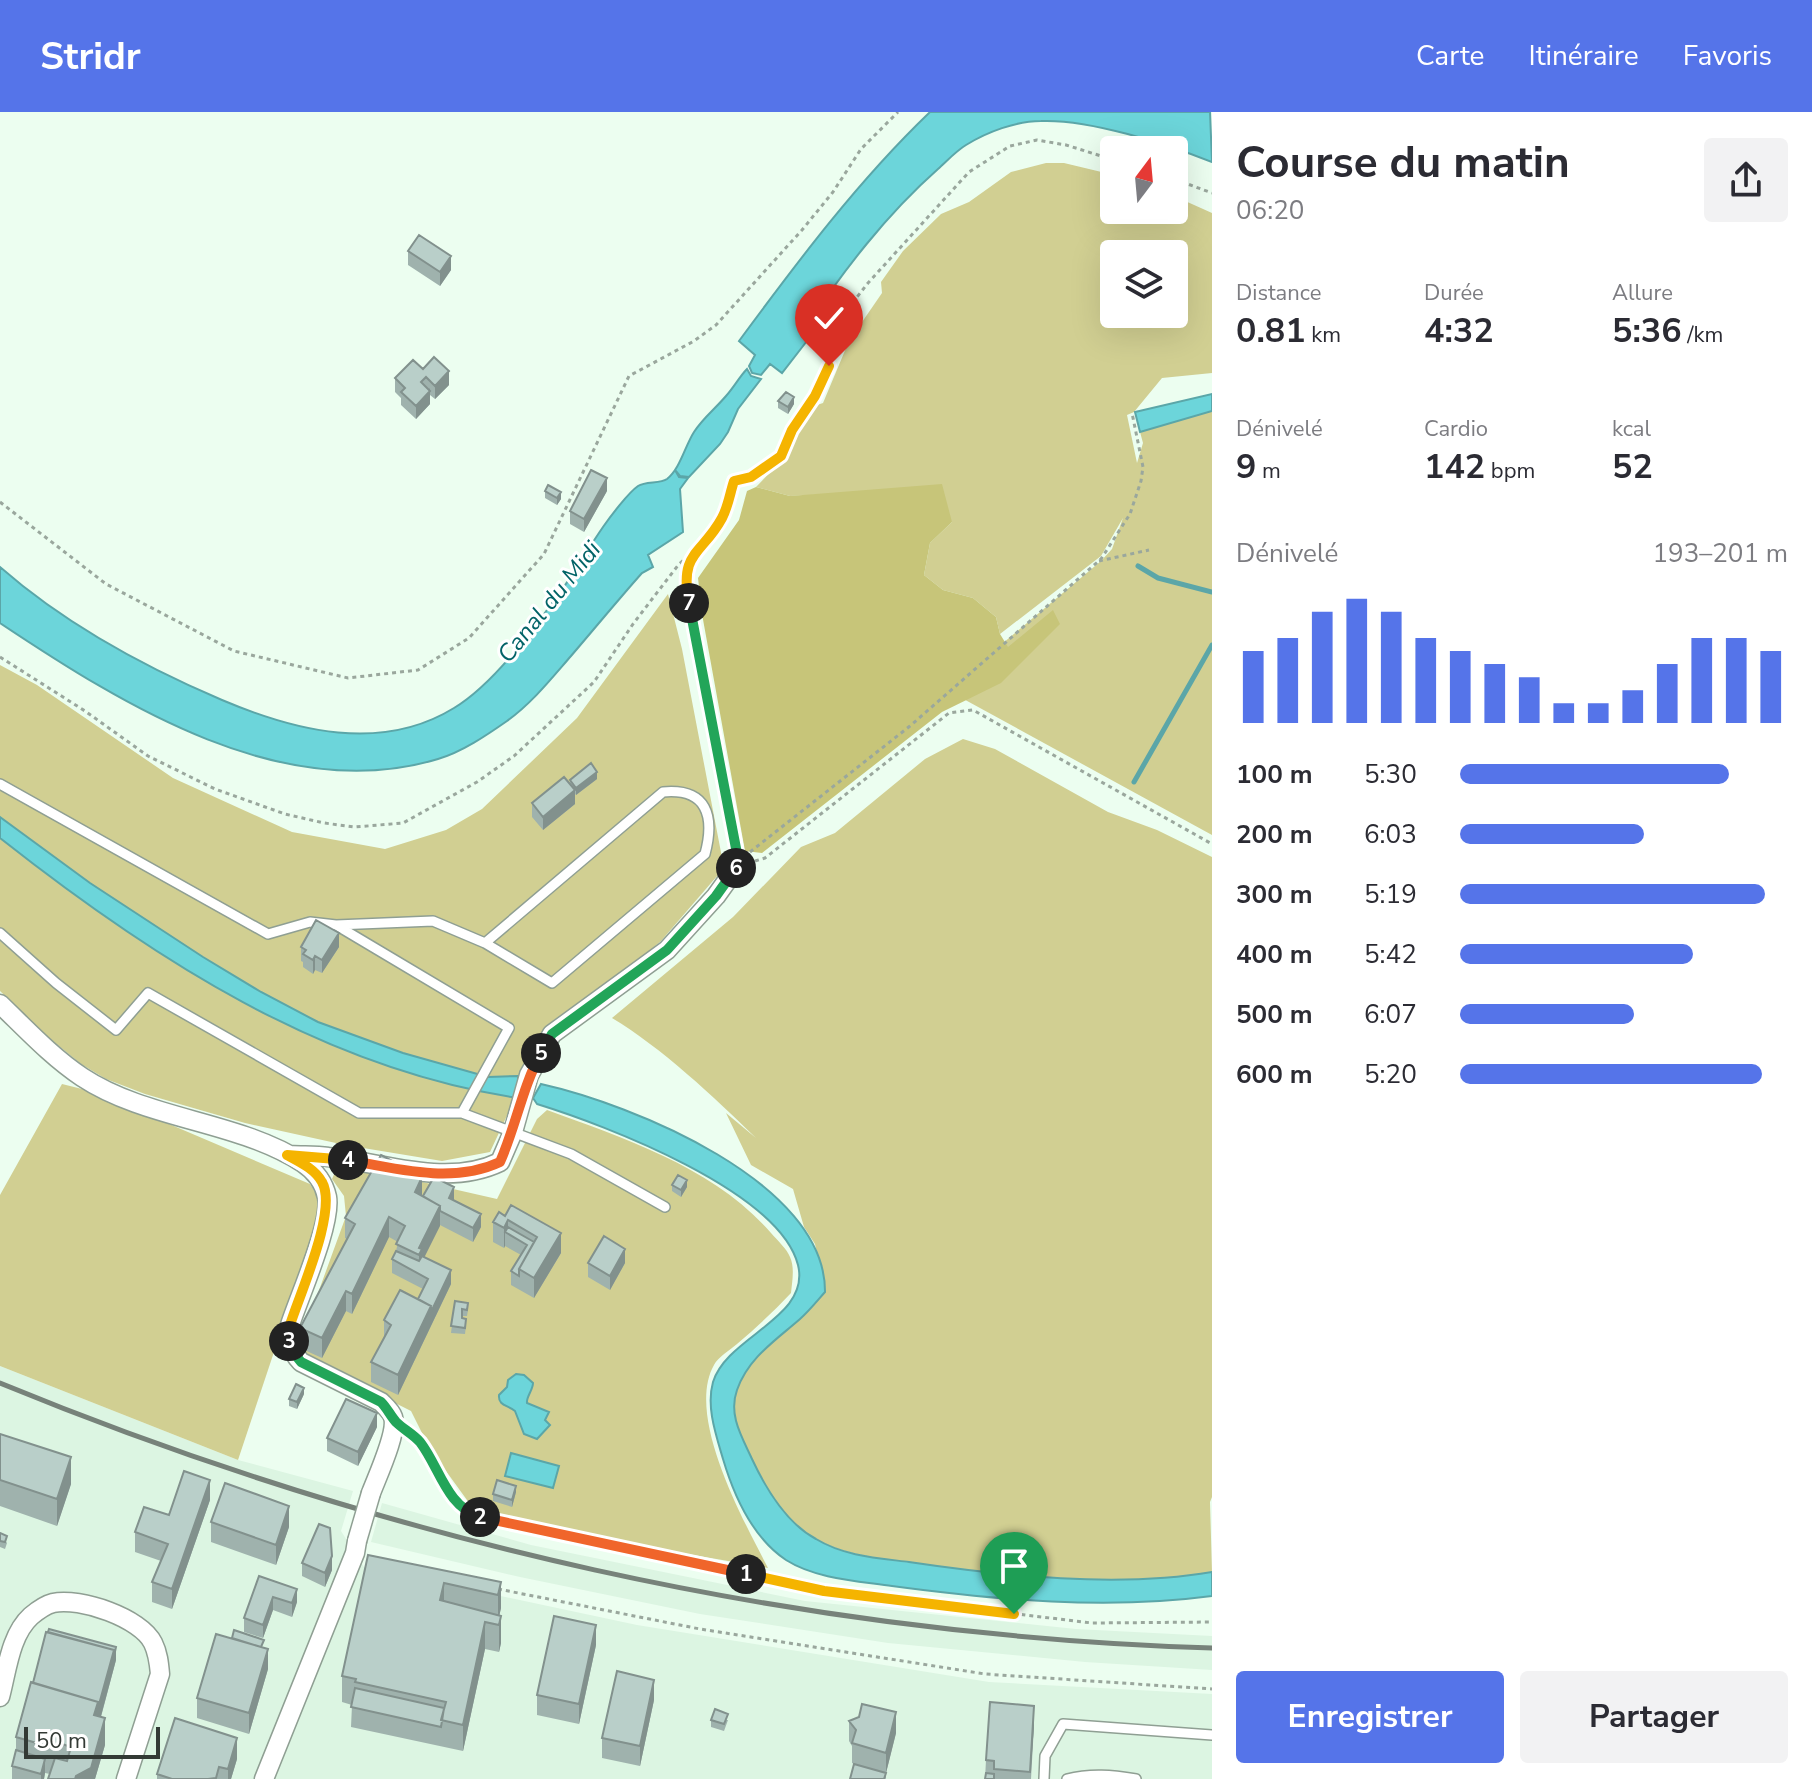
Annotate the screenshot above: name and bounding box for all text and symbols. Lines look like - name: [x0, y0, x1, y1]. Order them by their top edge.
- text: Stridr: [40, 31, 141, 82]
- text: Carte: [1416, 37, 1485, 75]
- text: Itinéraire: [1529, 37, 1639, 75]
- text: Favoris: [1683, 37, 1772, 75]
- text: Course du matin: [1236, 133, 1570, 193]
- north arrow: [1100, 136, 1188, 224]
- map controls: [1100, 136, 1188, 328]
- button: share: [1704, 138, 1788, 222]
- text: 06:20: [1236, 193, 1304, 228]
- button: layers: [1100, 240, 1188, 328]
- text: Distance: [1236, 278, 1321, 308]
- text: Durée: [1424, 278, 1484, 308]
- text: Allure: [1612, 278, 1673, 308]
- pin: [795, 284, 863, 366]
- icon: check: [807, 296, 851, 340]
- text: 0.81: [1236, 308, 1306, 354]
- text: 4:32: [1424, 308, 1494, 354]
- text: 5:36: [1612, 308, 1682, 354]
- text: km: [1306, 320, 1341, 350]
- text: /km: [1682, 320, 1723, 350]
- text: Dénivelé: [1236, 414, 1323, 444]
- text: Cardio: [1424, 414, 1488, 444]
- text: kcal: [1612, 414, 1651, 444]
- text: 9: [1236, 444, 1256, 490]
- text: 142: [1424, 444, 1485, 490]
- text: 52: [1612, 444, 1653, 490]
- text: m: [1256, 456, 1281, 486]
- text: bpm: [1485, 456, 1535, 486]
- water label: Canal du Midi: [490, 534, 608, 669]
- text: Dénivelé: [1236, 536, 1338, 571]
- text: 193–201 m: [1652, 536, 1788, 571]
- pin: 7: [669, 583, 709, 623]
- text: 7: [682, 588, 696, 618]
- text: 100 m: [1236, 757, 1313, 792]
- text: 5:30: [1364, 757, 1417, 792]
- text: 200 m: [1236, 817, 1313, 852]
- text: 6:03: [1364, 817, 1417, 852]
- pin: 6: [716, 848, 756, 888]
- text: 6: [729, 853, 743, 883]
- text: 300 m: [1236, 877, 1313, 912]
- text: 5:19: [1364, 877, 1417, 912]
- text: 400 m: [1236, 937, 1313, 972]
- text: 5:42: [1364, 937, 1417, 972]
- text: 500 m: [1236, 997, 1313, 1032]
- text: 6:07: [1364, 997, 1417, 1032]
- pin: 5: [521, 1033, 561, 1073]
- text: 5: [534, 1038, 548, 1068]
- text: 600 m: [1236, 1057, 1313, 1092]
- text: 5:20: [1364, 1057, 1417, 1092]
- pin: 4: [328, 1140, 368, 1180]
- text: 4: [341, 1145, 355, 1175]
- pin: 3: [269, 1321, 309, 1361]
- text: 3: [282, 1326, 296, 1356]
- pin: 2: [460, 1497, 500, 1537]
- text: 2: [473, 1502, 487, 1532]
- pin: [980, 1532, 1048, 1614]
- icon: arrive: [992, 1544, 1036, 1588]
- pin: 1: [726, 1554, 766, 1594]
- text: 1: [739, 1559, 753, 1589]
- button: Enregistrer: [1236, 1671, 1504, 1763]
- button: Partager: [1520, 1671, 1788, 1763]
- scale bar: [24, 1723, 160, 1759]
- text: 50 m: [36, 1726, 87, 1756]

